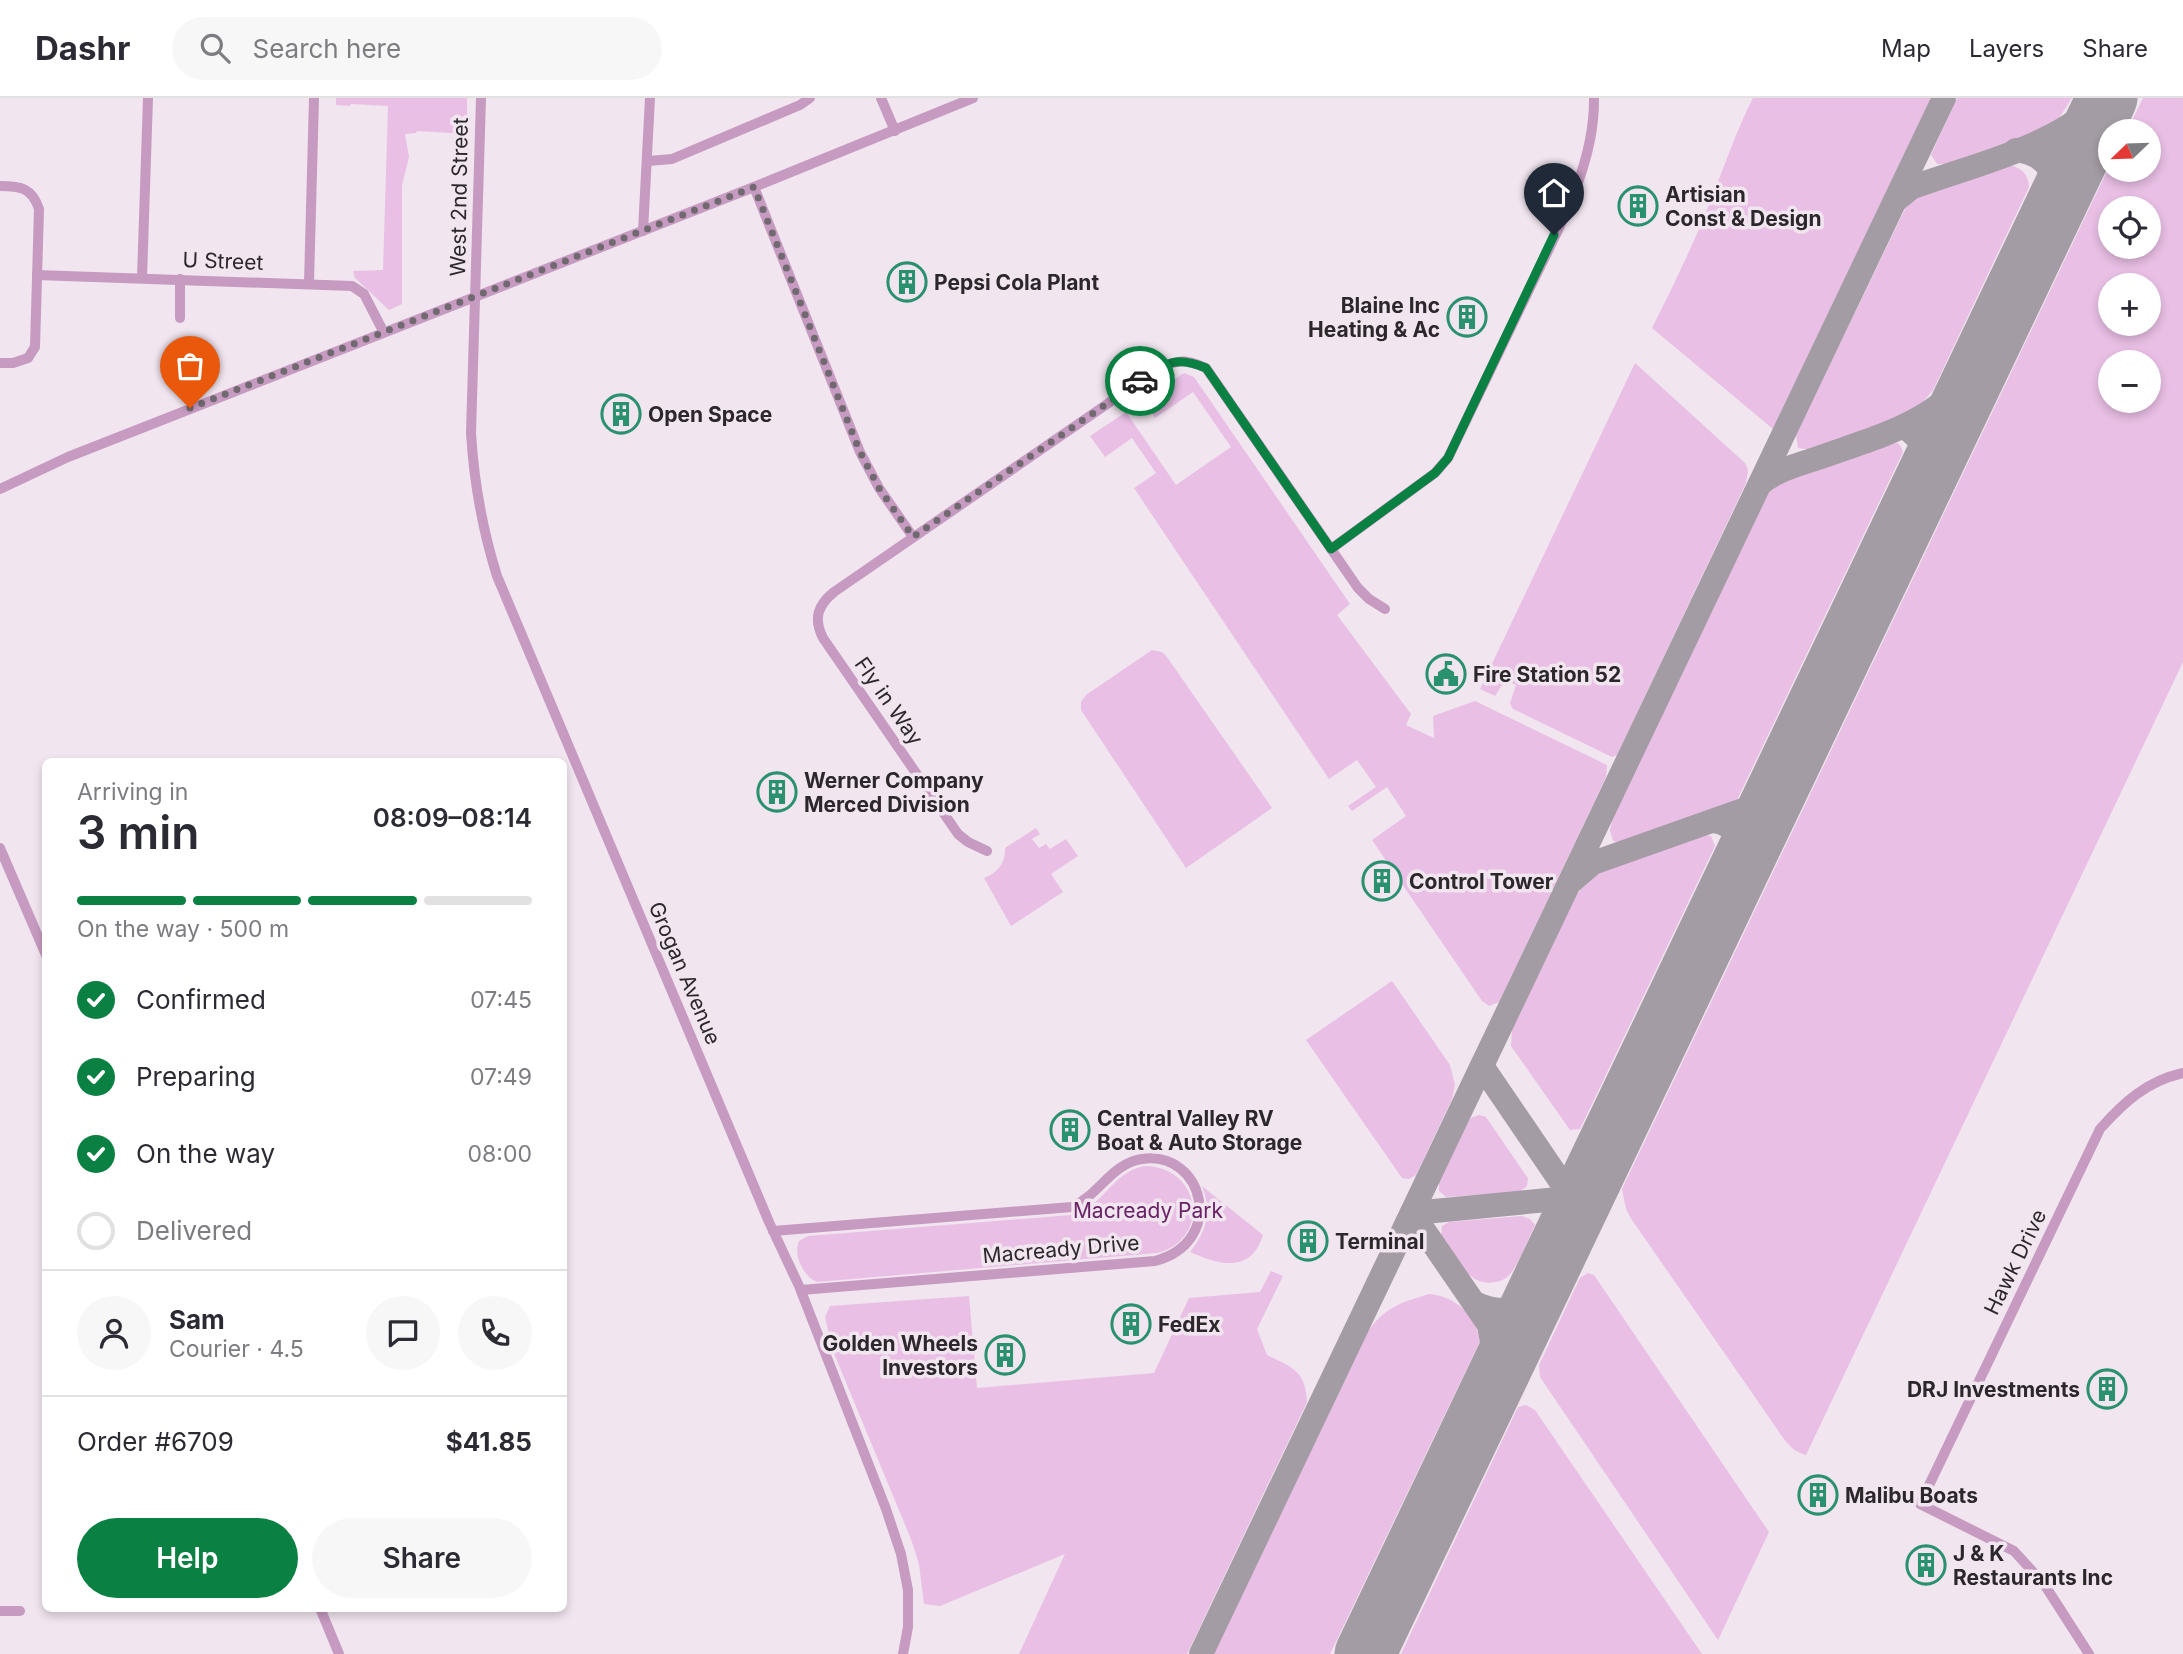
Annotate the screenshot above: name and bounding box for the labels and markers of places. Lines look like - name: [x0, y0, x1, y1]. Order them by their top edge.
- pin: [1524, 163, 1584, 235]
- place label: Artisian Const & Design: [1665, 182, 1821, 231]
- building icon: Artisian Const & Design: [1617, 185, 1659, 227]
- building icon: Pepsi Cola Plant: [886, 261, 928, 303]
- place label: Pepsi Cola Plant: [934, 270, 1099, 295]
- place label: Blaine Inc Heating & Ac: [1308, 293, 1440, 342]
- building icon: Blaine Inc Heating & Ac: [1446, 296, 1488, 338]
- pin: [160, 336, 220, 408]
- building icon: Open Space: [600, 393, 642, 435]
- place label: Open Space: [648, 402, 772, 427]
- public building icon: Fire Station 52: [1425, 653, 1467, 695]
- place label: Fire Station 52: [1473, 662, 1621, 687]
- place label: Werner Company Merced Division: [804, 768, 984, 817]
- building icon: Werner Company Merced Division: [756, 771, 798, 813]
- building icon: Control Tower: [1361, 860, 1403, 902]
- place label: Control Tower: [1409, 869, 1554, 894]
- place label: Central Valley RV Boat & Auto Storage: [1097, 1106, 1302, 1155]
- building icon: Central Valley RV Boat & Auto Storage: [1049, 1109, 1091, 1151]
- building icon: Terminal: [1287, 1220, 1329, 1262]
- place label: Terminal: [1335, 1229, 1424, 1254]
- building icon: FedEx: [1110, 1303, 1152, 1345]
- place label: FedEx: [1158, 1312, 1220, 1337]
- place label: Golden Wheels Investors: [823, 1331, 978, 1380]
- building icon: Golden Wheels Investors: [984, 1334, 1026, 1376]
- building icon: DRJ Investments: [2086, 1368, 2128, 1410]
- place label: DRJ Investments: [1907, 1377, 2080, 1402]
- building icon: Malibu Boats: [1797, 1474, 1839, 1516]
- place label: Malibu Boats: [1845, 1483, 1978, 1508]
- place label: J & K Restaurants Inc: [1953, 1541, 2113, 1590]
- building icon: J & K Restaurants Inc: [1905, 1544, 1947, 1586]

